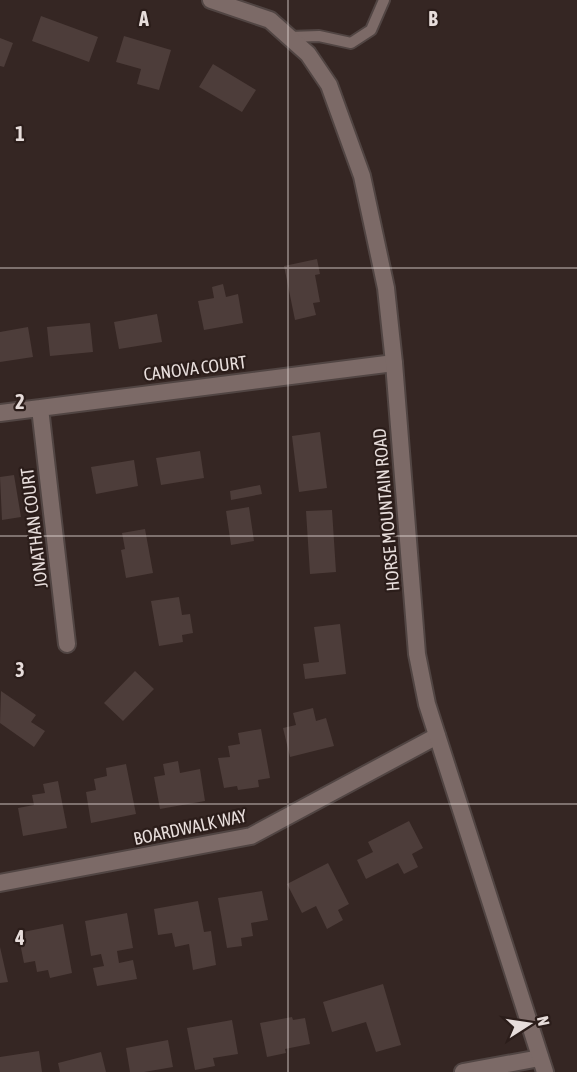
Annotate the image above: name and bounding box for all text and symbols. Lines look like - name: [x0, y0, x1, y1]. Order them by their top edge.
- text: A: [138, 7, 149, 30]
- text: B: [428, 7, 438, 30]
- text: 1: [15, 122, 25, 145]
- street label: CANOVA COURT: [142, 351, 248, 385]
- text: 2: [15, 390, 25, 413]
- street label: HORSE MOUNTAIN ROAD: [368, 428, 404, 592]
- street label: JONATHAN COURT: [16, 467, 52, 589]
- text: 3: [15, 658, 25, 681]
- street label: BOARDWALK WAY: [131, 805, 249, 849]
- text: 4: [14, 926, 25, 949]
- north arrow: [499, 994, 559, 1054]
- text: N: [534, 1014, 553, 1027]

